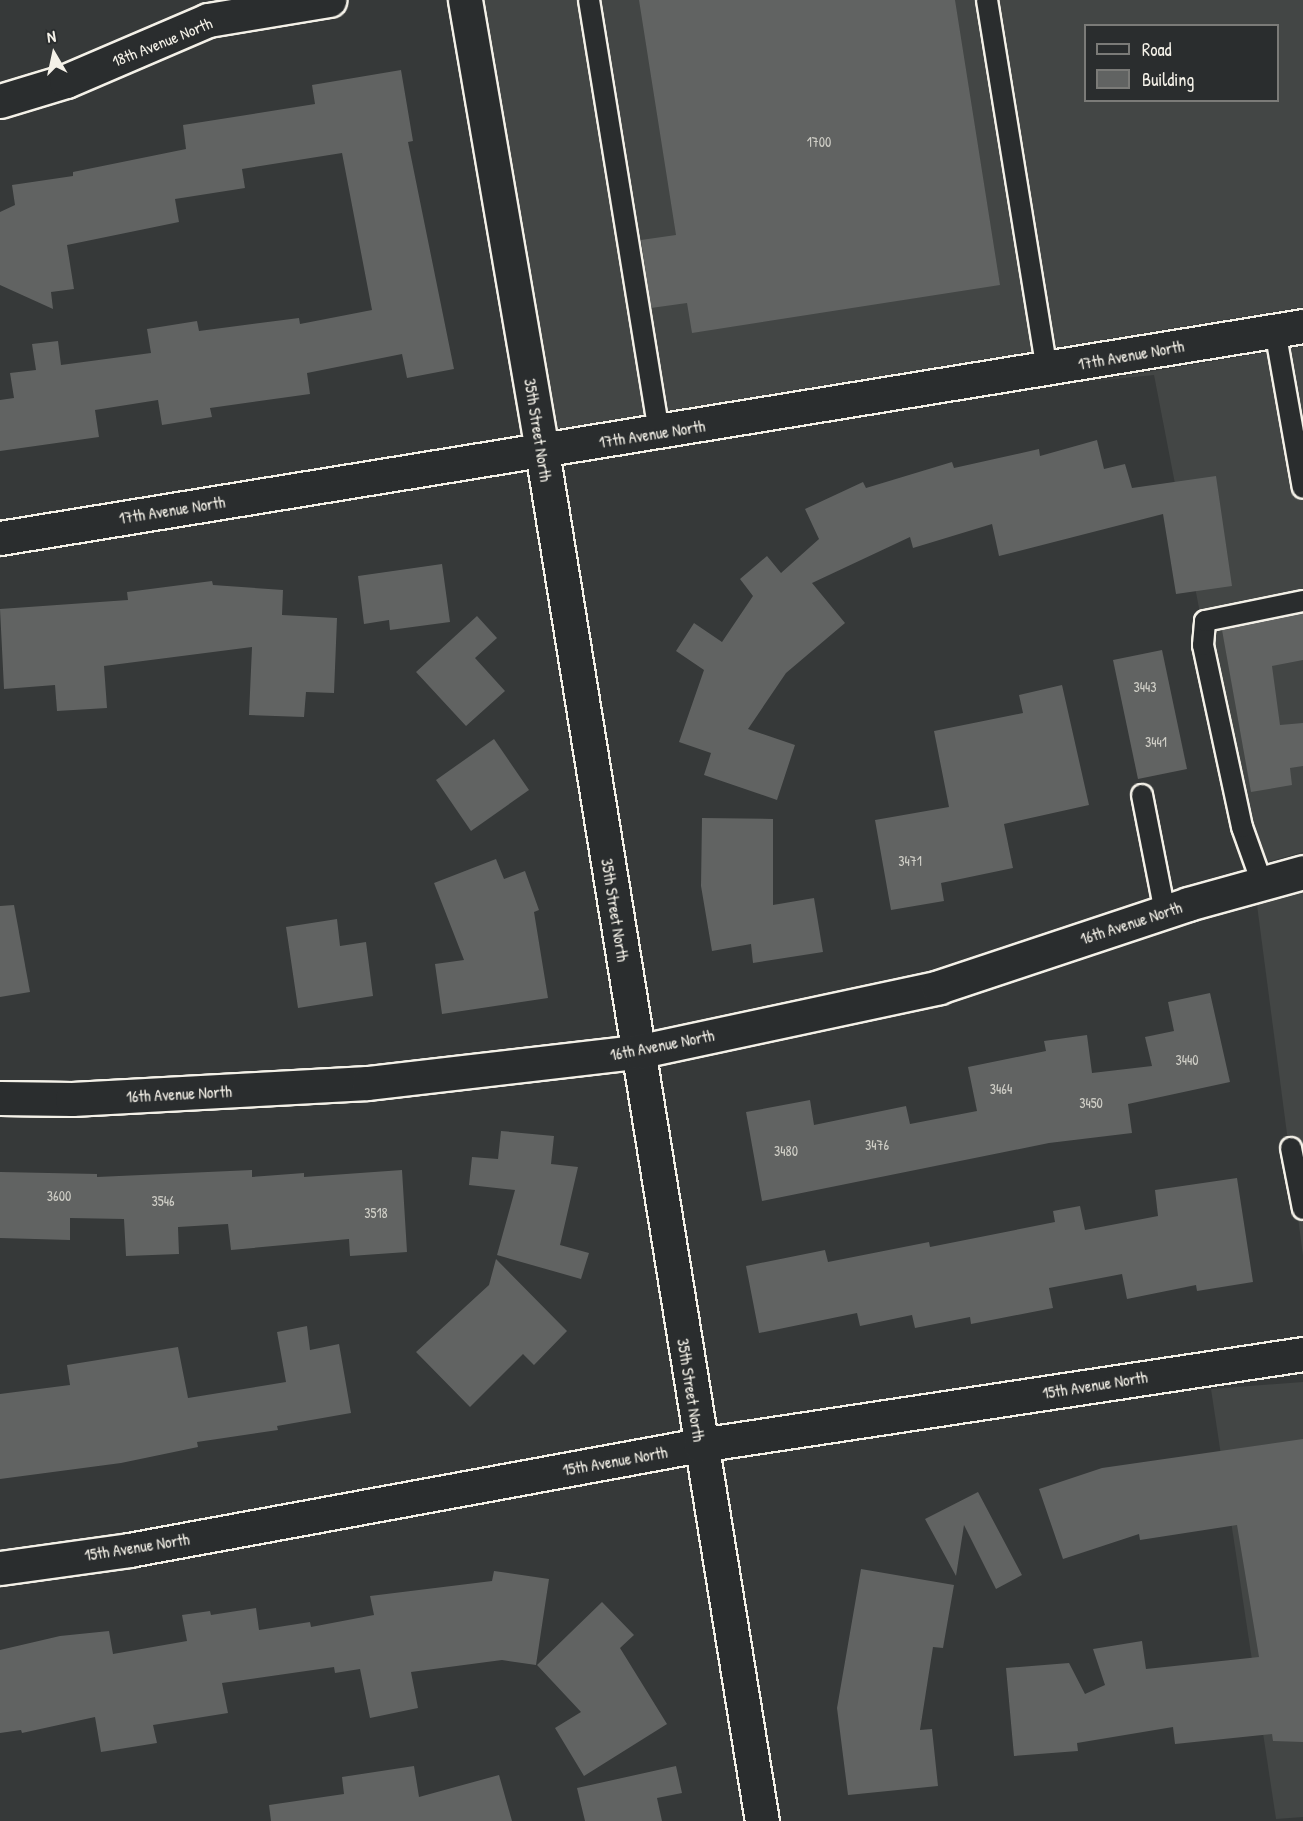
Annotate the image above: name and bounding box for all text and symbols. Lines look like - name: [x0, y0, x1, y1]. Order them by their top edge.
- street label: 18th Avenue North: [109, 13, 215, 71]
- north arrow: [24, 24, 84, 84]
- legend: [1084, 24, 1279, 102]
- text: N: [45, 25, 57, 48]
- text: Road: [1142, 37, 1172, 62]
- text: Building: [1142, 67, 1194, 92]
- house number: 1700: [807, 134, 831, 150]
- street label: 17th Avenue North: [1077, 336, 1185, 374]
- street label: 35th Street North: [520, 377, 556, 483]
- street label: 17th Avenue North: [598, 416, 706, 452]
- street label: 17th Avenue North: [118, 492, 226, 528]
- house number: 3443: [1133, 679, 1157, 695]
- house number: 3441: [1145, 734, 1167, 750]
- house number: 3471: [898, 853, 922, 869]
- street label: 35th Street North: [597, 857, 633, 963]
- street label: 16th Avenue North: [1078, 898, 1184, 948]
- street label: 16th Avenue North: [608, 1025, 716, 1065]
- house number: 3440: [1175, 1052, 1199, 1068]
- house number: 3464: [990, 1081, 1012, 1097]
- street label: 16th Avenue North: [126, 1082, 232, 1106]
- house number: 3450: [1079, 1095, 1103, 1111]
- house number: 3476: [865, 1137, 889, 1153]
- house number: 3480: [774, 1143, 798, 1159]
- house number: 3600: [47, 1188, 71, 1204]
- house number: 3546: [151, 1193, 175, 1209]
- house number: 3518: [364, 1205, 388, 1221]
- street label: 35th Street North: [673, 1337, 709, 1443]
- street label: 15th Avenue North: [1041, 1367, 1149, 1403]
- street label: 15th Avenue North: [561, 1442, 669, 1480]
- street label: 15th Avenue North: [83, 1529, 191, 1565]

